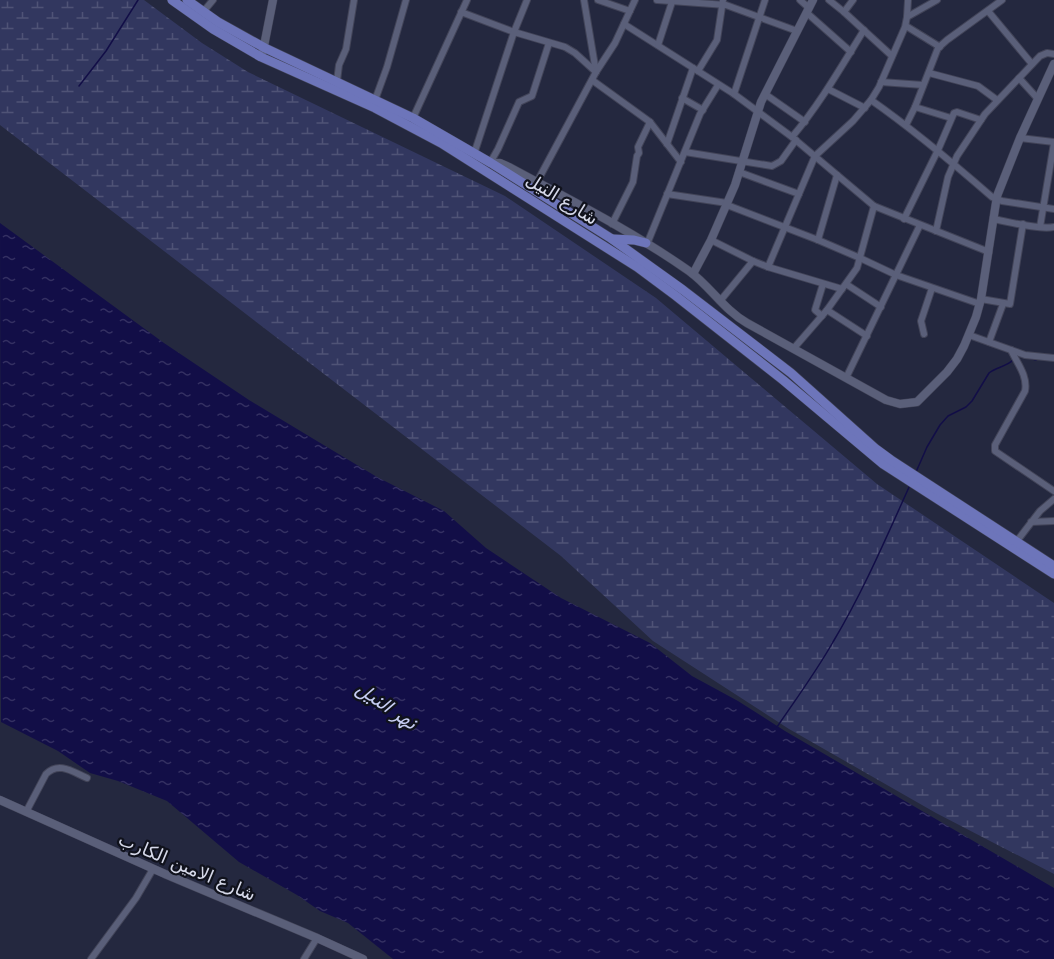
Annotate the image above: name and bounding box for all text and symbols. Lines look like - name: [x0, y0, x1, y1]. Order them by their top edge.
- street label: شارع النيل: [522, 168, 602, 230]
- water label: نهر النيل: [352, 676, 423, 736]
- street label: شارع الامين الكارب: [115, 828, 259, 906]

